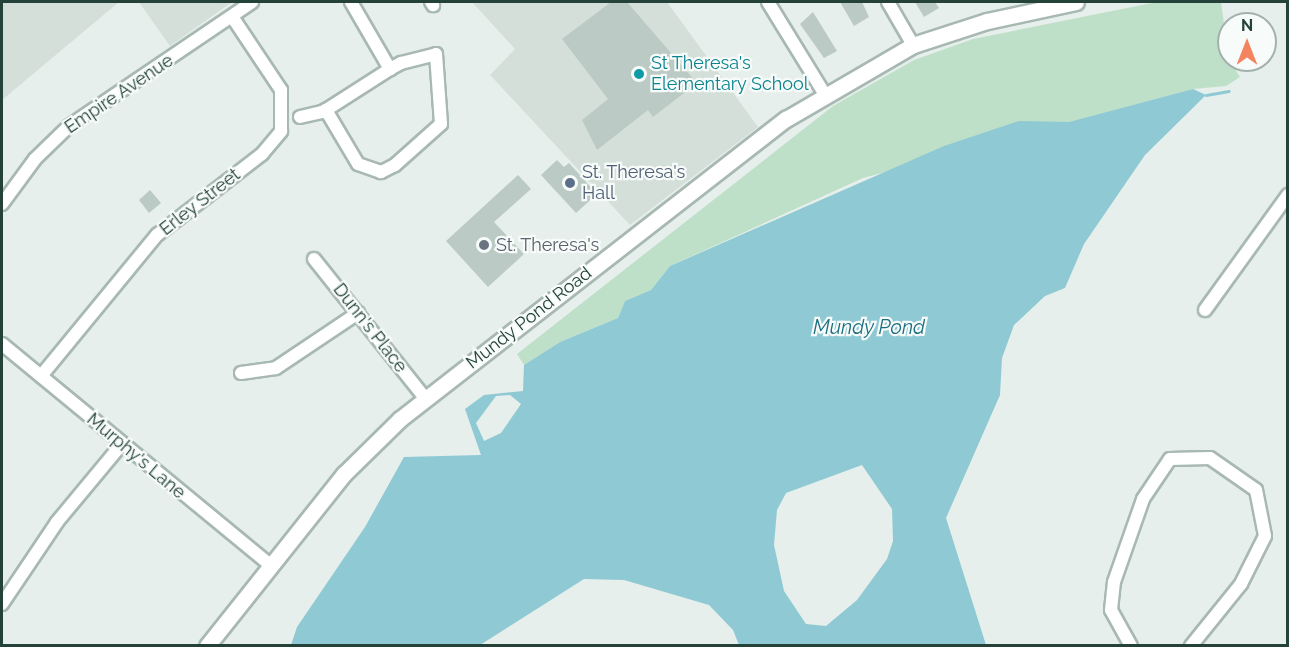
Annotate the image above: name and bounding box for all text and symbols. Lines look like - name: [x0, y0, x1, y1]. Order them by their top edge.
- north arrow: [1217, 12, 1277, 72]
- text: N: [1241, 16, 1253, 35]
- street label: Empire Avenue: [60, 50, 178, 138]
- place label: St Theresa's Elementary School: [651, 53, 809, 96]
- marker: St Theresa's Elementary School: [632, 67, 646, 81]
- place label: St. Theresa's Hall: [582, 162, 686, 204]
- street label: Erley Street: [155, 164, 245, 240]
- marker: St. Theresa's Hall: [563, 176, 577, 190]
- place label: St. Theresa's: [496, 234, 600, 256]
- marker: St. Theresa's: [477, 238, 491, 252]
- street label: Mundy Pond Road: [462, 262, 596, 374]
- street label: Dunn's Place: [328, 279, 412, 377]
- water label: Mundy Pond: [813, 315, 925, 339]
- street label: Murphy's Lane: [82, 409, 190, 503]

